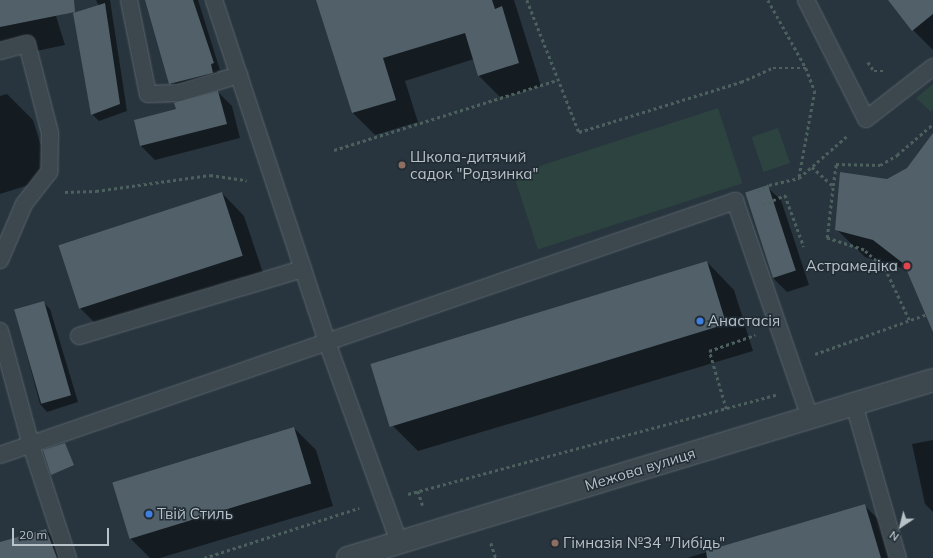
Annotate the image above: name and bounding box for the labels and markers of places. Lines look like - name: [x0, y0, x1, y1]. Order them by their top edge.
- place label: Школа-дитячий садок "Родзинка": [410, 147, 538, 182]
- marker: Школа-дитячий садок "Родзинка": [397, 160, 407, 170]
- place label: Астрамедіка: [806, 257, 898, 275]
- marker: Астрамедіка: [901, 260, 913, 272]
- place label: Анастасія: [708, 312, 780, 330]
- marker: Анастасія: [695, 316, 705, 326]
- place label: Твій Стиль: [157, 505, 233, 523]
- marker: Твій Стиль: [144, 509, 154, 519]
- place label: Гімназія №34 "Либідь": [563, 534, 725, 552]
- marker: Гімназія №34 "Либідь": [550, 538, 560, 548]

